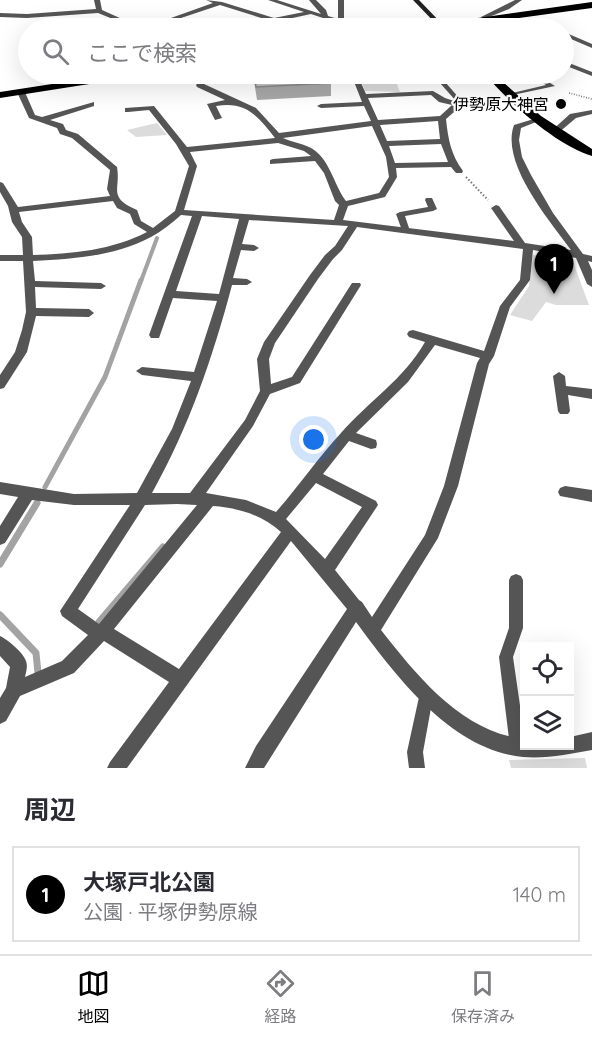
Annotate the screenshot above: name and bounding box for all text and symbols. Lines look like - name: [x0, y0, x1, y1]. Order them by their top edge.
- search box: [18, 18, 574, 84]
- icon: search: [39, 35, 72, 68]
- text: ここで検索: [87, 39, 197, 67]
- place label: 伊勢原大神宮: [453, 94, 549, 114]
- marker: 伊勢原大神宮: [554, 97, 568, 111]
- pin: 1: [534, 244, 574, 294]
- your location: [299, 425, 328, 454]
- map controls: [520, 642, 574, 750]
- button: locate: [520, 642, 574, 696]
- button: layers: [520, 696, 574, 750]
- text: 周辺: [24, 793, 76, 826]
- text: 大塚戸北公園: [83, 868, 215, 896]
- text: 1: [42, 882, 49, 907]
- text: 140 m: [513, 882, 566, 907]
- text: 公園 · 平塚伊勢原線: [83, 899, 258, 924]
- tab: 地図: [77, 967, 110, 1027]
- tab: 経路: [264, 967, 297, 1027]
- tab: 保存済み: [451, 967, 515, 1027]

